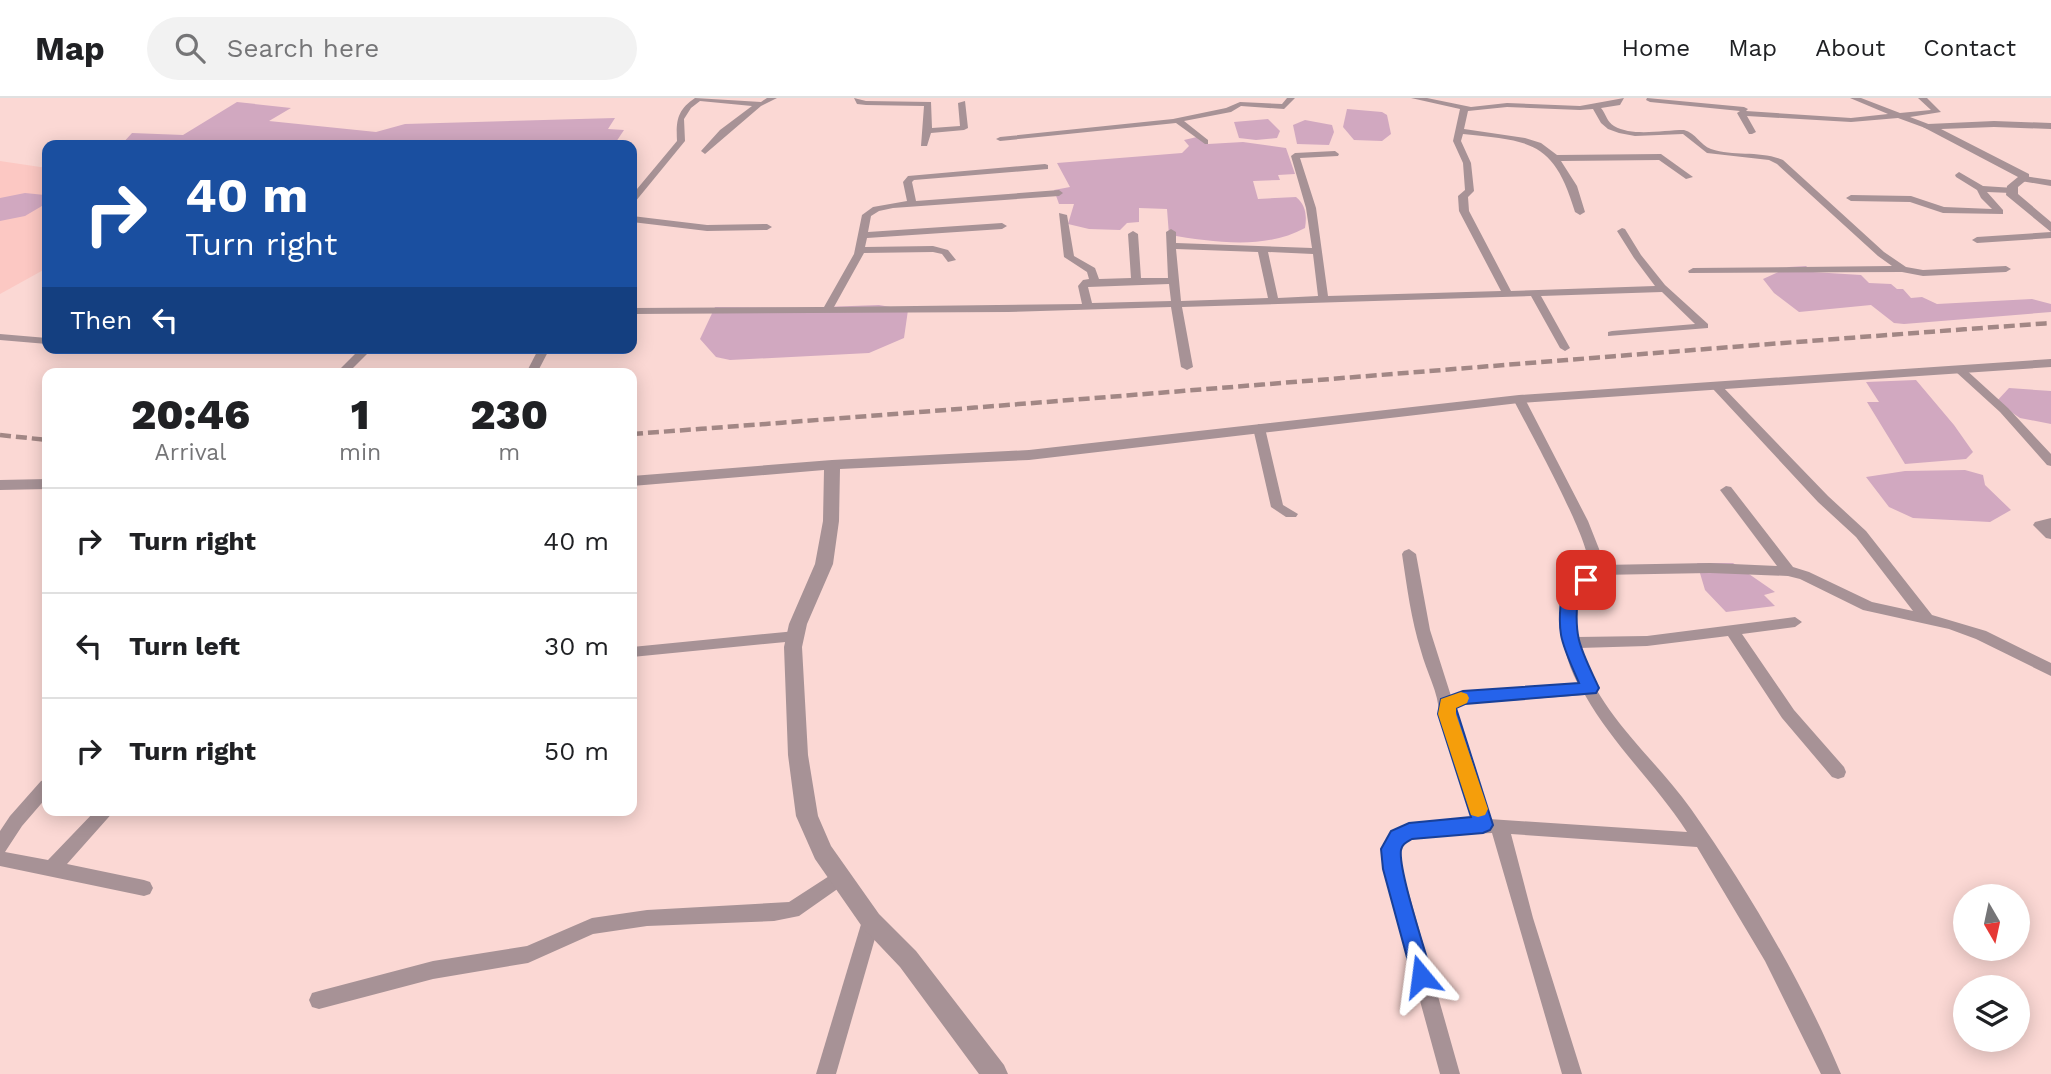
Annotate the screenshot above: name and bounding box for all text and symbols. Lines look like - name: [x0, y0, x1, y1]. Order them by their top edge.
- search box: [147, 17, 637, 80]
- text: Map: [35, 29, 105, 68]
- icon: search: [171, 29, 209, 67]
- text: Search here: [227, 33, 379, 63]
- text: Home: [1622, 34, 1690, 62]
- text: Map: [1728, 34, 1777, 62]
- text: About: [1815, 34, 1885, 62]
- text: Contact: [1923, 34, 2016, 62]
- text: 40 m: [185, 166, 308, 224]
- icon: right: [70, 168, 161, 259]
- text: Turn right: [185, 225, 337, 263]
- icon: left: [146, 301, 184, 339]
- text: Then: [70, 305, 132, 335]
- text: 20:46: [131, 390, 250, 439]
- text: 1: [351, 390, 370, 439]
- text: 230: [470, 390, 548, 439]
- text: Arrival: [155, 439, 226, 466]
- text: min: [339, 439, 381, 466]
- text: m: [498, 439, 520, 466]
- icon: right: [70, 522, 108, 560]
- text: Turn right: [129, 526, 256, 556]
- text: 40 m: [543, 526, 609, 556]
- pin: [1556, 550, 1616, 610]
- icon: arrive: [1567, 561, 1605, 599]
- icon: left: [70, 627, 108, 665]
- text: Turn left: [129, 631, 240, 661]
- text: 30 m: [544, 631, 609, 661]
- icon: right: [70, 732, 108, 770]
- text: Turn right: [129, 736, 256, 766]
- text: 50 m: [544, 736, 609, 766]
- north arrow: [1953, 884, 2030, 961]
- map controls: [1953, 884, 2030, 1052]
- position arrow: [1384, 939, 1458, 1013]
- button: layers: [1953, 975, 2030, 1052]

